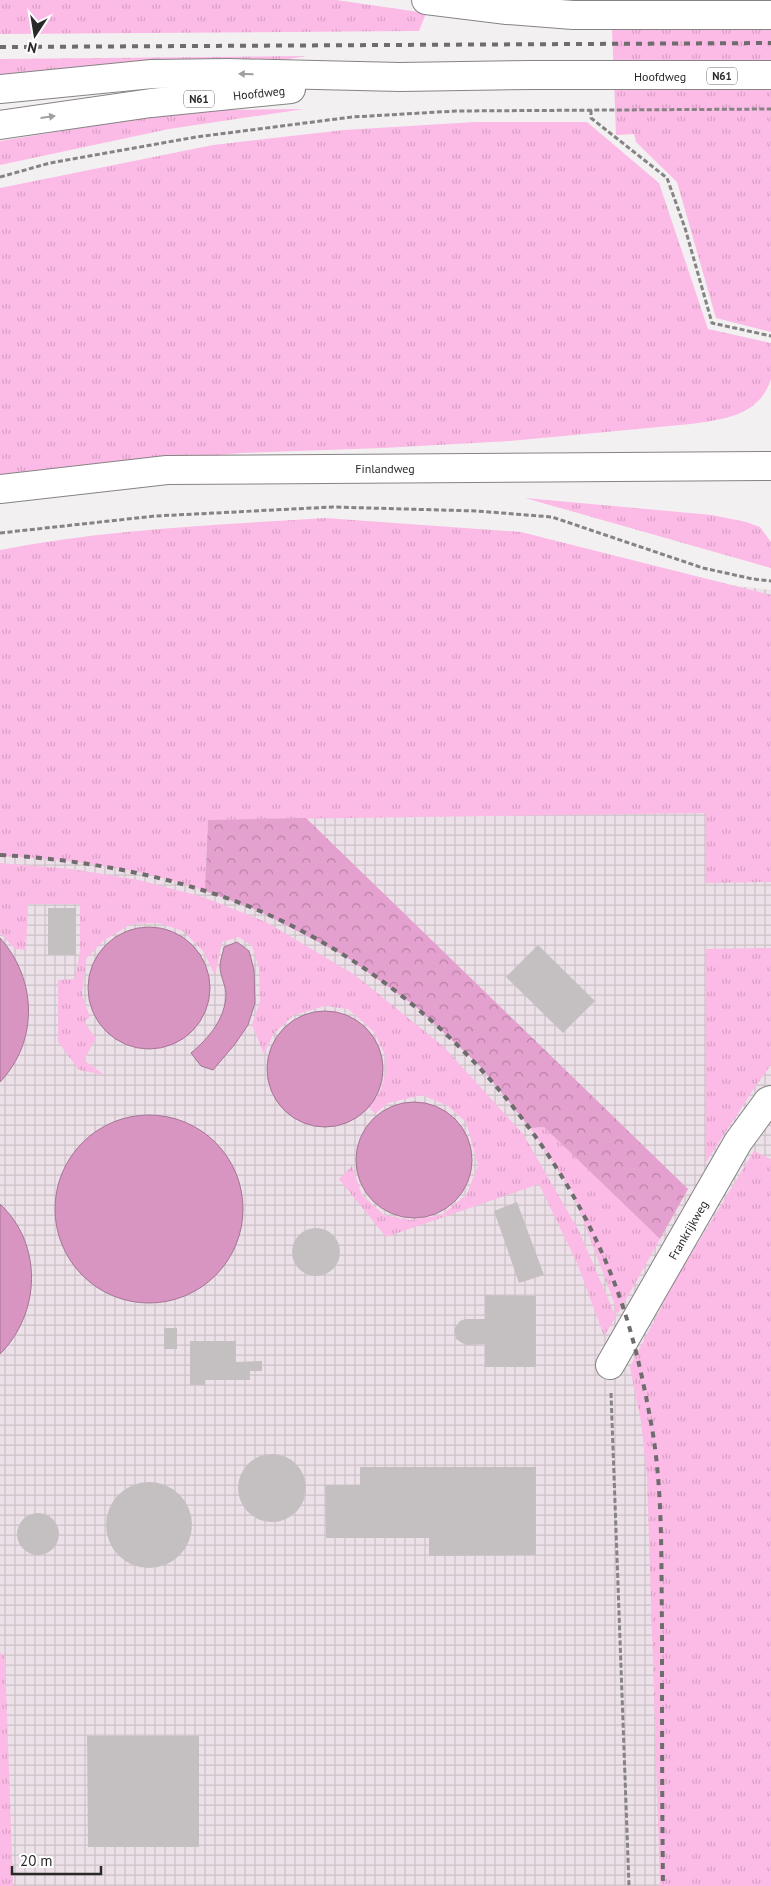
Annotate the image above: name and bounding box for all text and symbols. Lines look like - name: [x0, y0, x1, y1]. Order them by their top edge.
- north arrow: [10, 10, 60, 60]
- text: N: [26, 38, 39, 57]
- road number: N61: [707, 68, 737, 84]
- street label: Hoofdweg: [634, 69, 686, 84]
- one-way arrow: [238, 70, 254, 78]
- street label: Hoofdweg: [232, 83, 286, 103]
- road number: N61: [184, 90, 214, 108]
- one-way arrow: [40, 113, 56, 121]
- street label: Finlandweg: [355, 461, 415, 476]
- street label: Frankrijkweg: [665, 1198, 711, 1262]
- scale bar: [12, 1844, 101, 1876]
- text: 20 m: [20, 1851, 53, 1870]

